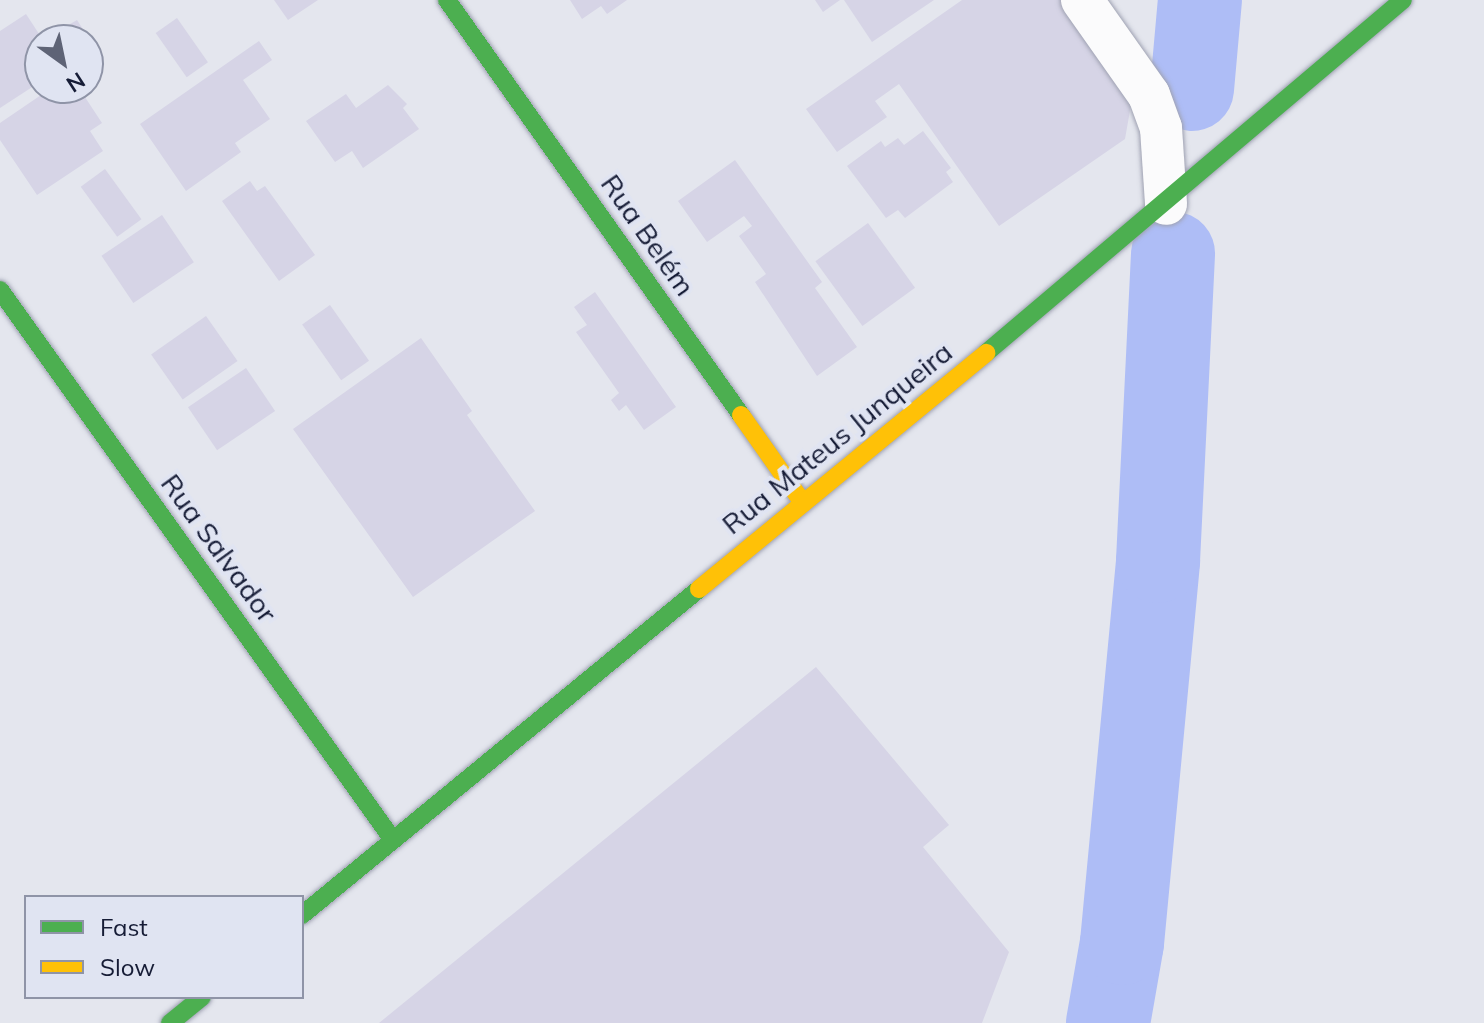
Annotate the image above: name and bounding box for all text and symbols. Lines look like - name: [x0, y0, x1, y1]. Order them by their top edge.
- north arrow: [24, 24, 104, 104]
- text: N: [61, 66, 91, 99]
- street label: Rua Belém: [594, 168, 702, 302]
- street label: Rua Mateus Junqueira: [715, 335, 959, 541]
- street label: Rua Salvador: [154, 467, 284, 629]
- legend: [24, 895, 304, 999]
- text: Fast: [100, 912, 148, 942]
- text: Slow: [100, 952, 155, 982]

